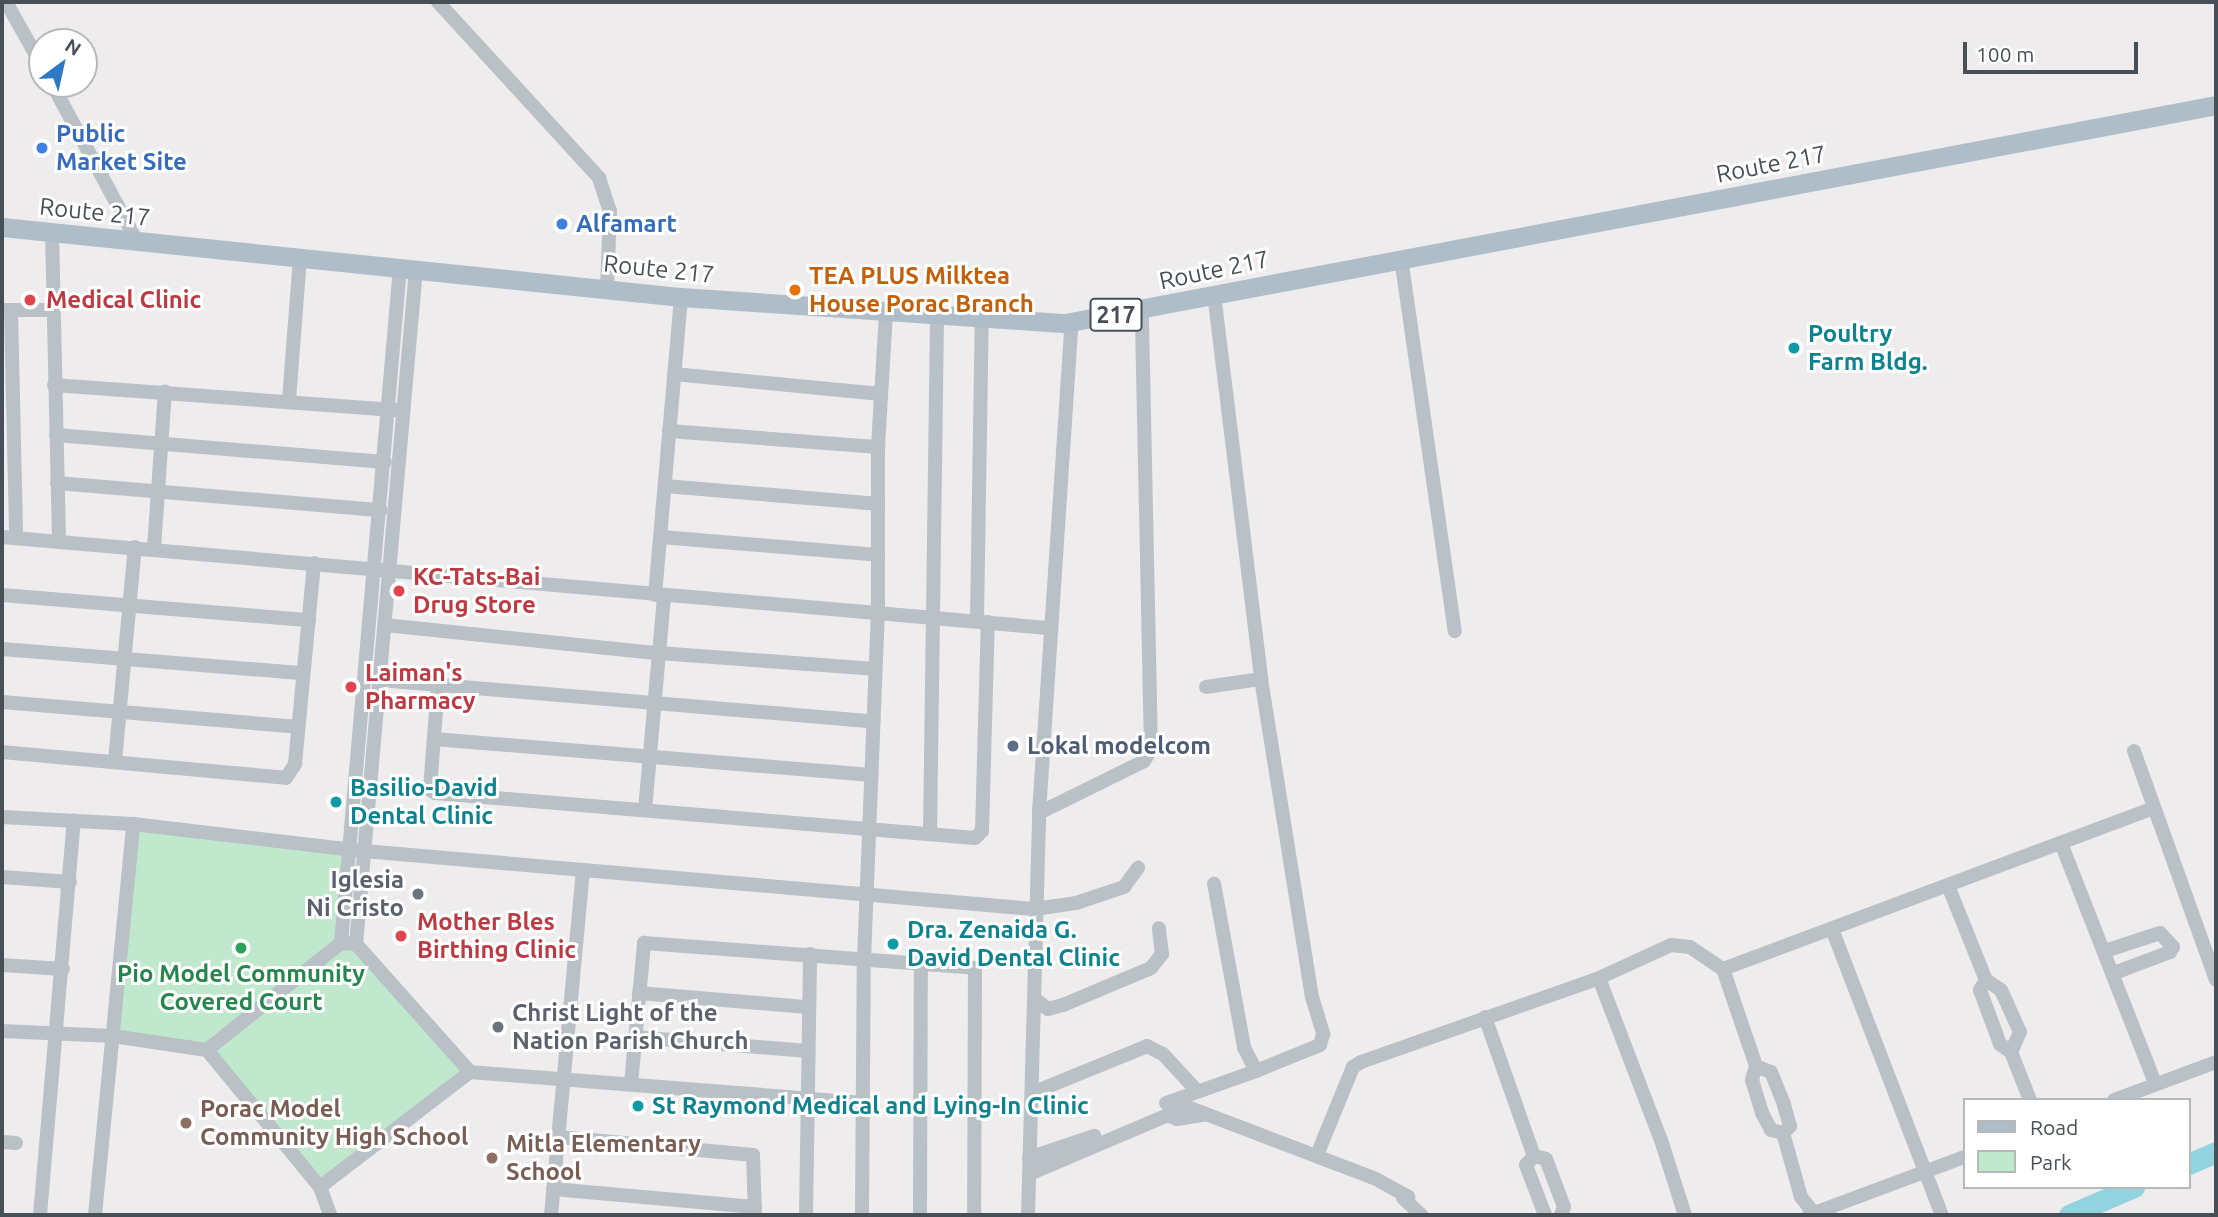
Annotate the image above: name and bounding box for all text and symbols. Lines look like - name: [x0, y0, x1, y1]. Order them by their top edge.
- north arrow: [28, 28, 98, 98]
- scale bar: [1966, 28, 2141, 72]
- text: N: [61, 34, 85, 60]
- text: 100 m: [1976, 42, 2034, 66]
- place label: Public Market Site: [56, 120, 187, 176]
- street label: Route 217: [1714, 139, 1828, 189]
- marker: Public Market Site: [34, 140, 50, 156]
- street label: Route 217: [38, 192, 152, 232]
- place label: Alfamart: [576, 210, 677, 238]
- marker: Alfamart: [554, 216, 570, 232]
- street label: Route 217: [1157, 244, 1271, 296]
- street label: Route 217: [602, 249, 716, 289]
- place label: TEA PLUS Milktea House Porac Branch: [809, 262, 1034, 318]
- marker: TEA PLUS Milktea House Porac Branch: [787, 282, 803, 298]
- place label: Medical Clinic: [46, 286, 201, 314]
- marker: Medical Clinic: [20, 290, 40, 310]
- road number: 217: [1088, 296, 1144, 334]
- place label: Poultry Farm Bldg.: [1808, 320, 1928, 376]
- marker: Poultry Farm Bldg.: [1786, 340, 1802, 356]
- place label: KC-Tats-Bai Drug Store: [413, 563, 540, 619]
- marker: KC-Tats-Bai Drug Store: [391, 583, 407, 599]
- place label: Laiman's Pharmacy: [365, 659, 476, 715]
- marker: Laiman's Pharmacy: [343, 679, 359, 695]
- place label: Lokal modelcom: [1027, 732, 1211, 760]
- marker: Lokal modelcom: [1005, 738, 1021, 754]
- place label: Basilio-David Dental Clinic: [350, 774, 498, 830]
- marker: Basilio-David Dental Clinic: [328, 794, 344, 810]
- place label: Iglesia Ni Cristo: [306, 866, 404, 922]
- marker: Iglesia Ni Cristo: [410, 886, 426, 902]
- place label: Mother Bles Birthing Clinic: [417, 908, 576, 964]
- place label: Dra. Zenaida G. David Dental Clinic: [907, 916, 1120, 972]
- marker: Mother Bles Birthing Clinic: [391, 926, 411, 946]
- marker: Dra. Zenaida G. David Dental Clinic: [885, 936, 901, 952]
- marker: Pio Model Community Covered Court: [233, 940, 249, 956]
- place label: Pio Model Community Covered Court: [117, 960, 365, 1016]
- place label: Christ Light of the Nation Parish Church: [512, 999, 748, 1055]
- marker: Christ Light of the Nation Parish Church: [490, 1019, 506, 1035]
- place label: St Raymond Medical and Lying-In Clinic: [652, 1092, 1089, 1120]
- place label: Porac Model Community High School: [200, 1095, 468, 1151]
- marker: St Raymond Medical and Lying-In Clinic: [630, 1098, 646, 1114]
- legend: [1962, 1098, 2190, 1189]
- marker: Porac Model Community High School: [178, 1115, 194, 1131]
- text: Road: [2030, 1115, 2078, 1139]
- place label: Mitla Elementary School: [506, 1130, 701, 1186]
- marker: Mitla Elementary School: [484, 1150, 500, 1166]
- text: Park: [2030, 1150, 2072, 1174]

